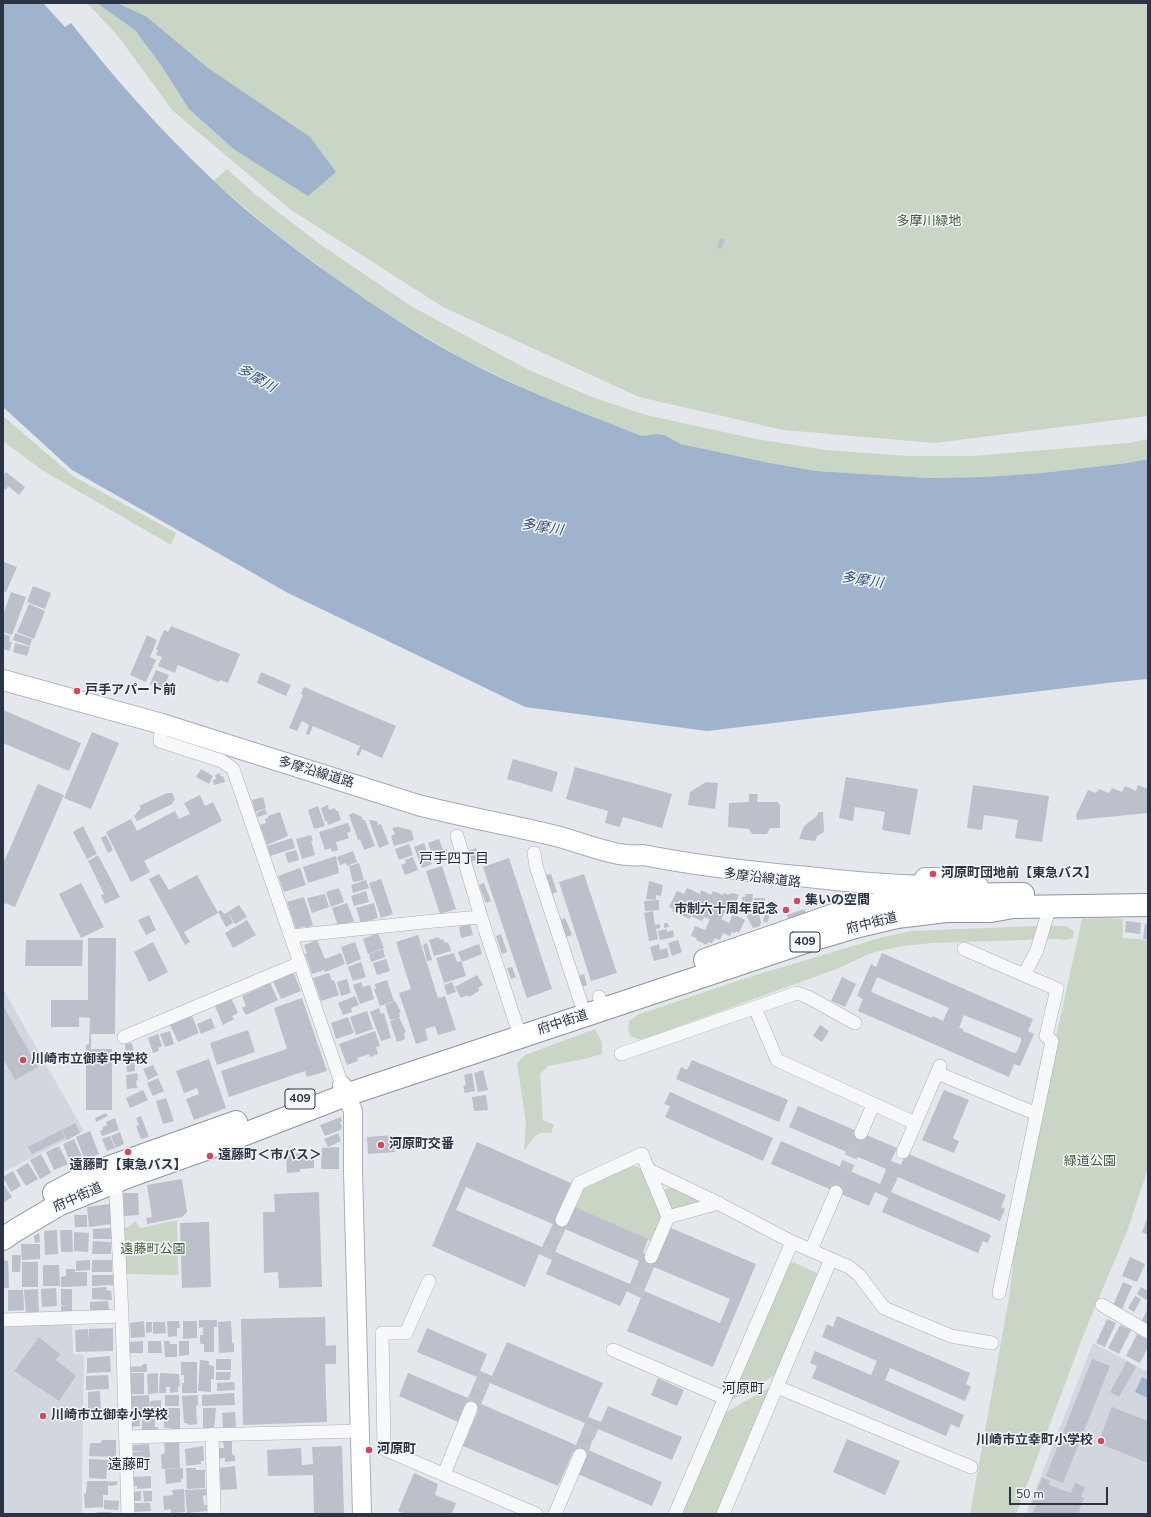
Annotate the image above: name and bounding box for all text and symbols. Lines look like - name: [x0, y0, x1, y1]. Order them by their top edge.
- park label: 多摩川緑地: [897, 214, 961, 230]
- water label: 多摩川: [234, 361, 278, 397]
- water label: 多摩川: [520, 516, 564, 540]
- water label: 多摩川: [840, 569, 884, 593]
- place label: 戸手アパート前: [85, 683, 176, 699]
- marker: 戸手アパート前: [72, 686, 82, 696]
- street label: 多摩沿線道路: [276, 754, 356, 792]
- district label: 戸手四丁目: [419, 852, 489, 868]
- place label: 河原町団地前【東急バス】: [941, 866, 1097, 882]
- street label: 多摩沿線道路: [722, 867, 802, 891]
- marker: 河原町団地前【東急バス】: [928, 869, 938, 879]
- place label: 集いの空間: [805, 893, 870, 909]
- marker: 集いの空間: [792, 896, 802, 906]
- place label: 市制六十周年記念: [674, 902, 778, 918]
- marker: 市制六十周年記念: [781, 905, 791, 915]
- street label: 府中街道: [845, 910, 899, 938]
- road number: 409: [790, 932, 820, 952]
- street label: 府中街道: [536, 1008, 590, 1038]
- place label: 川崎市立御幸中学校: [31, 1052, 148, 1068]
- marker: 川崎市立御幸中学校: [18, 1055, 28, 1065]
- road number: 409: [285, 1089, 315, 1109]
- place label: 河原町交番: [389, 1137, 454, 1153]
- marker: 河原町交番: [376, 1140, 386, 1150]
- marker: 遠藤町【東急バス】: [123, 1147, 133, 1157]
- place label: 遠藤町＜市バス＞: [218, 1148, 322, 1164]
- marker: 遠藤町＜市バス＞: [205, 1151, 215, 1161]
- park label: 緑道公園: [1064, 1154, 1116, 1170]
- place label: 遠藤町【東急バス】: [70, 1158, 186, 1174]
- street label: 府中街道: [51, 1180, 105, 1216]
- park label: 遠藤町公園: [121, 1242, 185, 1258]
- district label: 河原町: [722, 1382, 764, 1398]
- place label: 川崎市立御幸小学校: [51, 1408, 168, 1424]
- marker: 川崎市立御幸小学校: [38, 1411, 48, 1421]
- place label: 川崎市立幸町小学校: [976, 1433, 1093, 1449]
- marker: 川崎市立幸町小学校: [1096, 1436, 1106, 1446]
- place label: 河原町: [377, 1442, 416, 1458]
- marker: 河原町: [364, 1445, 374, 1455]
- district label: 遠藤町: [108, 1458, 150, 1474]
- scale bar: [1011, 1479, 1110, 1505]
- text: 50 m: [1016, 1486, 1044, 1502]

